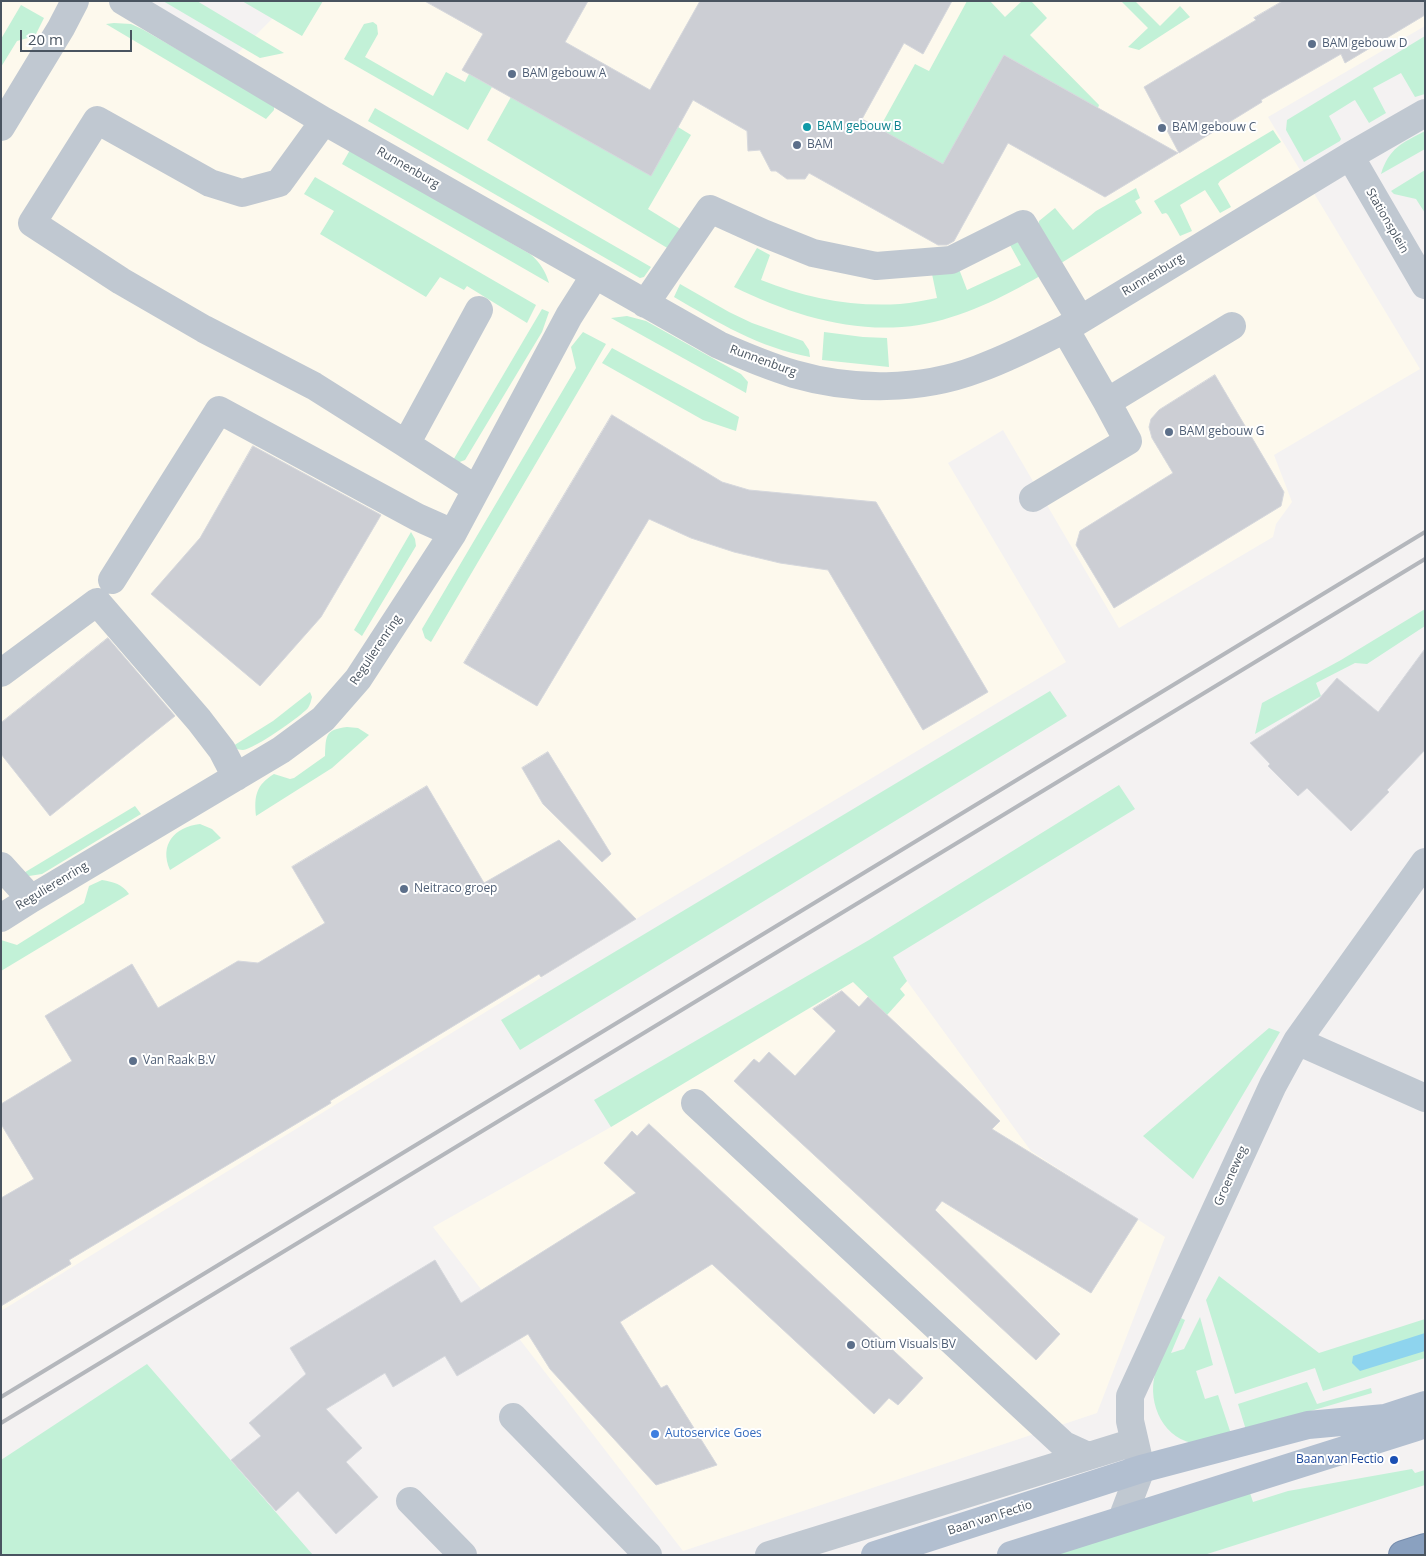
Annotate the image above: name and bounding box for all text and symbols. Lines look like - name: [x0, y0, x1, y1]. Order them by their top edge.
- scale bar: [22, 20, 135, 52]
- text: 20 m: [28, 29, 63, 49]
- place label: BAM gebouw D: [1322, 37, 1408, 51]
- marker: BAM gebouw D: [1306, 38, 1318, 50]
- place label: BAM gebouw A: [522, 67, 606, 81]
- marker: BAM gebouw A: [506, 68, 518, 80]
- place label: BAM gebouw B: [817, 120, 902, 134]
- marker: BAM gebouw B: [801, 121, 813, 133]
- place label: BAM gebouw C: [1172, 121, 1256, 135]
- marker: BAM gebouw C: [1156, 122, 1168, 134]
- place label: BAM: [807, 138, 833, 152]
- marker: BAM: [791, 139, 803, 151]
- street label: Runnenburg: [374, 144, 442, 192]
- street label: Stationsplein: [1363, 186, 1411, 256]
- street label: Runnenburg: [1119, 251, 1187, 299]
- street label: Runnenburg: [728, 342, 798, 380]
- place label: BAM gebouw G: [1179, 425, 1265, 439]
- marker: BAM gebouw G: [1163, 426, 1175, 438]
- street label: Regulierenring: [347, 612, 405, 688]
- street label: Regulierenring: [13, 859, 91, 913]
- place label: Neitraco groep: [414, 882, 497, 896]
- marker: Neitraco groep: [398, 883, 410, 895]
- place label: Van Raak B.V: [143, 1054, 216, 1068]
- marker: Van Raak B.V: [127, 1055, 139, 1067]
- street label: Groeneweg: [1211, 1144, 1251, 1208]
- place label: Otium Visuals BV: [861, 1338, 956, 1352]
- marker: Otium Visuals BV: [845, 1339, 857, 1351]
- place label: Autoservice Goes: [665, 1427, 762, 1441]
- marker: Autoservice Goes: [649, 1428, 661, 1440]
- place label: Baan van Fectio: [1296, 1453, 1384, 1467]
- marker: Baan van Fectio: [1388, 1454, 1400, 1466]
- street label: Baan van Fectio: [946, 1498, 1034, 1538]

